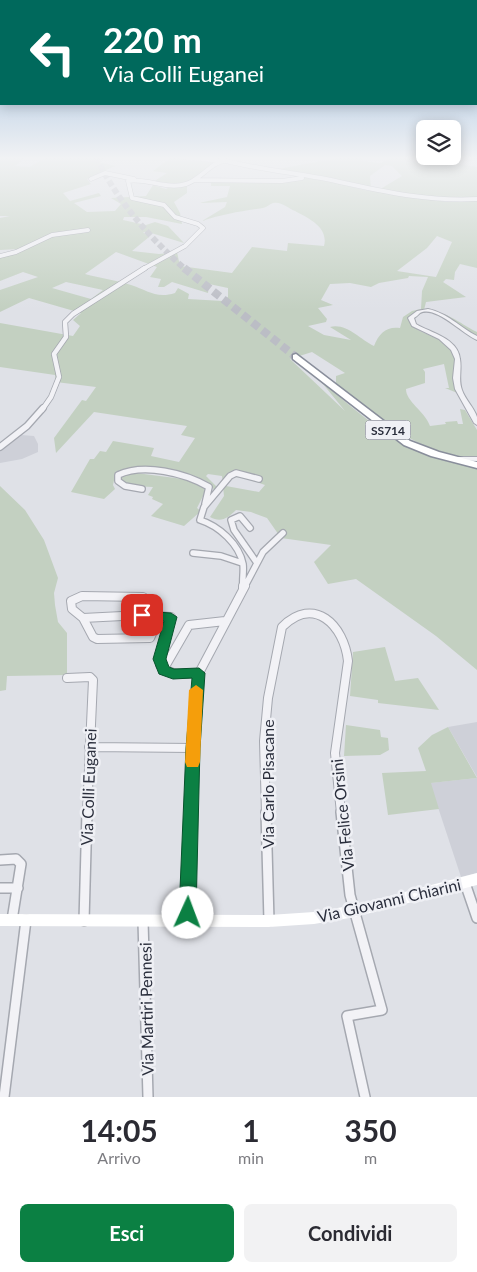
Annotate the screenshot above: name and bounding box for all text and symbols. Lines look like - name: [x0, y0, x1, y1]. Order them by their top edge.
- text: 220 m: [103, 18, 202, 60]
- icon: left: [20, 20, 85, 85]
- text: Via Colli Euganei: [103, 60, 264, 87]
- map controls: [416, 120, 461, 165]
- button: layers: [416, 120, 461, 165]
- road number: SS714: [366, 420, 410, 440]
- pin: [121, 594, 163, 636]
- icon: arrive: [128, 601, 156, 629]
- street label: Via Carlo Pisacane: [258, 719, 277, 849]
- street label: Via Colli Euganei: [76, 728, 100, 846]
- street label: Via Felice Orsini: [327, 758, 357, 872]
- street label: Via Giovanni Chiarini: [315, 874, 463, 926]
- position arrow: [161, 886, 213, 938]
- street label: Via Martiri Pennesi: [135, 942, 157, 1076]
- text: 14:05: [80, 1112, 158, 1148]
- text: 1: [242, 1112, 260, 1148]
- text: 350: [344, 1112, 397, 1148]
- text: Arrivo: [97, 1148, 141, 1167]
- text: min: [238, 1148, 264, 1167]
- text: m: [364, 1148, 377, 1167]
- button: Esci: [20, 1204, 234, 1262]
- button: Condividi: [244, 1204, 457, 1262]

